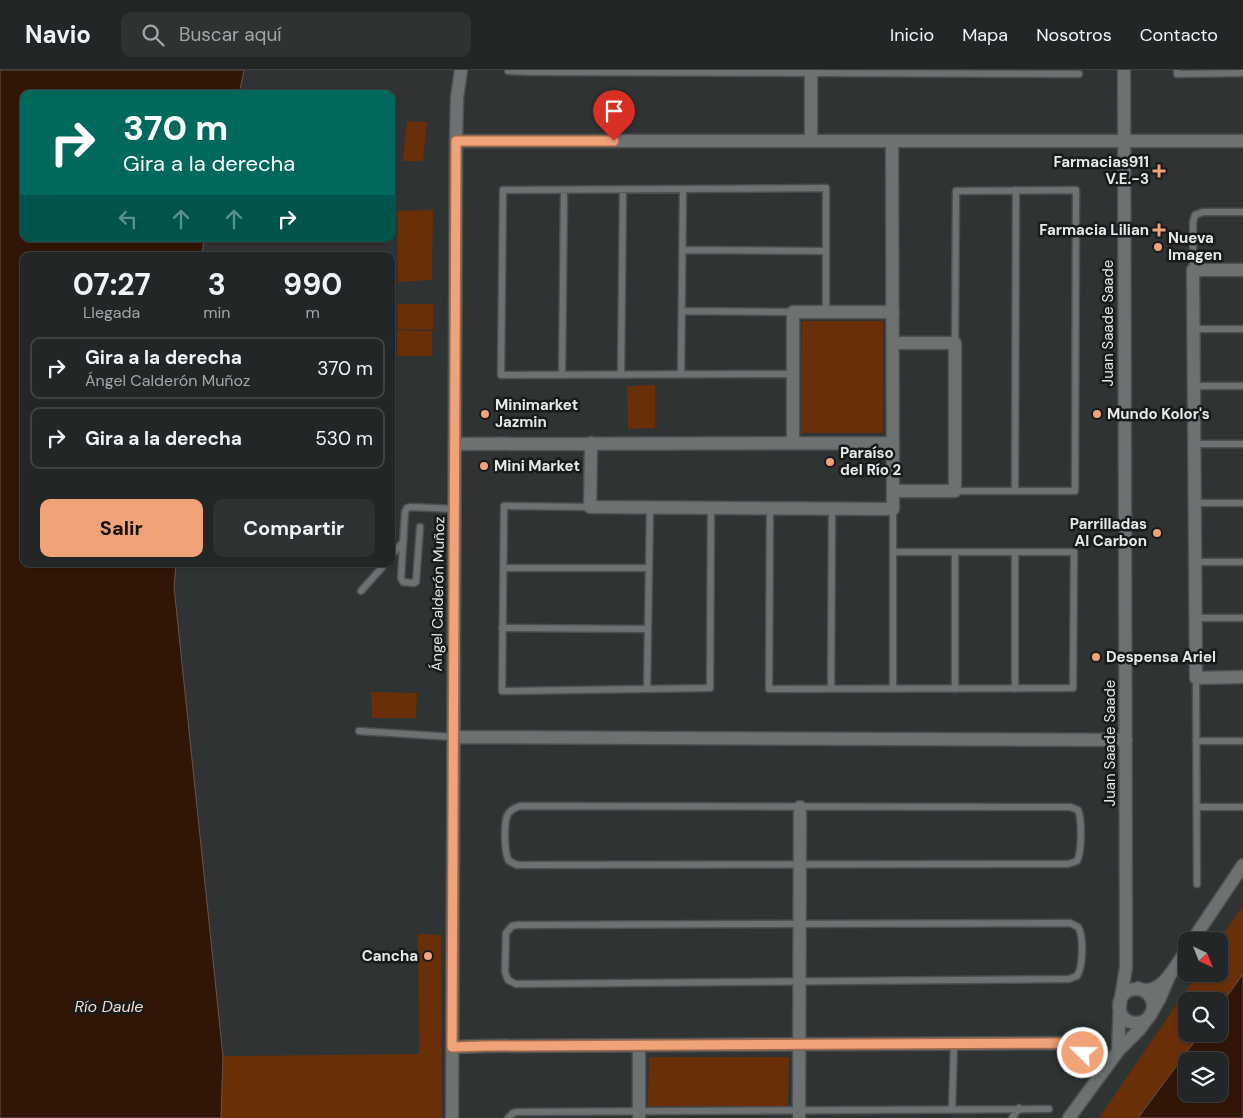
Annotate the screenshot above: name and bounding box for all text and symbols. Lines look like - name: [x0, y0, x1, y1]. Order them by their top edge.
- search box: [121, 12, 471, 57]
- text: Navio: [25, 19, 91, 50]
- icon: search: [139, 21, 167, 49]
- text: Buscar aquí: [179, 22, 282, 47]
- text: Inicio: [890, 23, 934, 47]
- text: Mapa: [962, 23, 1008, 47]
- text: Nosotros: [1036, 23, 1112, 47]
- text: Contacto: [1140, 23, 1218, 47]
- pin: [593, 90, 635, 141]
- icon: arrive: [600, 97, 628, 125]
- text: 370 m: [123, 105, 228, 151]
- icon: right: [40, 110, 105, 175]
- text: Gira a la derecha: [123, 149, 295, 178]
- place label: Farmacias911 V.E.-3: [1053, 152, 1149, 189]
- marker: Farmacias911 V.E.-3: [1153, 165, 1165, 177]
- icon: left: [114, 205, 142, 233]
- icon: ahead: [167, 205, 195, 233]
- icon: ahead: [220, 205, 248, 233]
- icon: right: [273, 205, 301, 233]
- place label: Farmacia Lilian: [1039, 220, 1149, 240]
- marker: Farmacia Lilian: [1153, 224, 1165, 236]
- place label: Nueva Imagen: [1168, 228, 1222, 265]
- marker: Nueva Imagen: [1152, 241, 1164, 253]
- street label: Juan Saade Saade: [1098, 260, 1118, 386]
- text: 07:27: [73, 265, 151, 304]
- text: 3: [208, 265, 226, 304]
- text: 990: [283, 265, 342, 304]
- text: Llegada: [83, 302, 140, 323]
- text: min: [203, 302, 230, 323]
- text: m: [306, 302, 320, 323]
- text: Gira a la derecha: [85, 345, 242, 370]
- icon: right: [42, 354, 70, 382]
- text: 370 m: [317, 356, 373, 381]
- text: Ángel Calderón Muñoz: [85, 370, 250, 391]
- place label: Minimarket Jazmin: [495, 395, 578, 432]
- place label: Mundo Kolor's: [1107, 404, 1210, 424]
- marker: Minimarket Jazmin: [479, 408, 491, 420]
- marker: Mundo Kolor's: [1091, 408, 1103, 420]
- icon: right: [42, 424, 70, 452]
- text: Gira a la derecha: [85, 426, 242, 451]
- text: 530 m: [315, 426, 373, 451]
- place label: Paraíso del Río 2: [840, 443, 902, 480]
- place label: Mini Market: [494, 456, 580, 476]
- marker: Paraíso del Río 2: [824, 456, 836, 468]
- marker: Mini Market: [478, 460, 490, 472]
- button: Salir: [40, 499, 203, 557]
- button: Compartir: [213, 499, 375, 557]
- place label: Parrilladas Al Carbon: [1070, 514, 1147, 551]
- street label: Ángel Calderón Muñoz: [427, 516, 449, 672]
- marker: Parrilladas Al Carbon: [1151, 527, 1163, 539]
- place label: Despensa Ariel: [1106, 647, 1216, 667]
- marker: Despensa Ariel: [1090, 651, 1102, 663]
- street label: Juan Saade Saade: [1100, 680, 1120, 806]
- north arrow: [1178, 932, 1228, 982]
- map controls: [1178, 932, 1228, 1102]
- place label: Cancha: [362, 946, 418, 966]
- marker: Cancha: [422, 950, 434, 962]
- button: search: [1178, 992, 1228, 1042]
- water label: Río Daule: [75, 996, 143, 1017]
- position arrow: [1056, 1026, 1108, 1078]
- button: layers: [1178, 1052, 1228, 1102]

